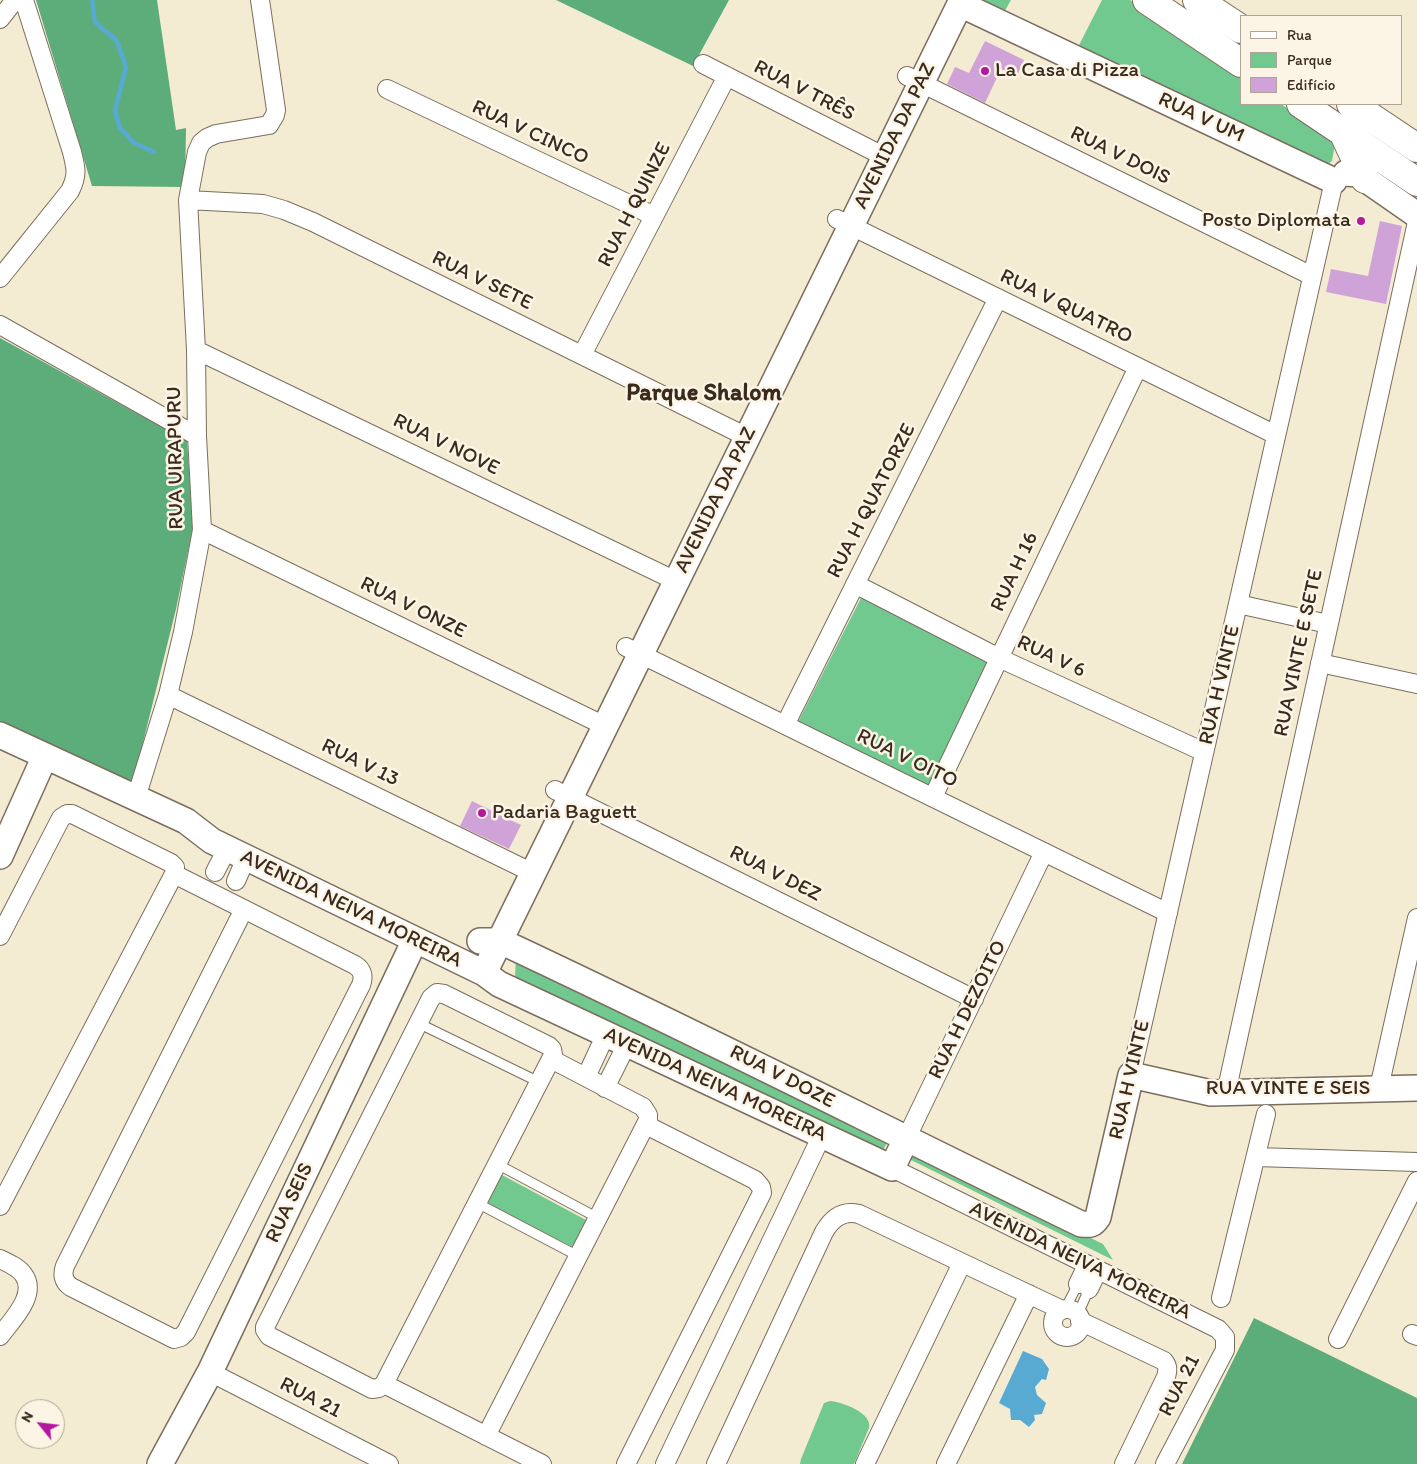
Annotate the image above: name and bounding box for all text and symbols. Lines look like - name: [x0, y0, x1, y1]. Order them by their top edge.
- legend: [1240, 15, 1402, 105]
- text: Rua: [1287, 26, 1312, 44]
- text: Parque: [1287, 51, 1332, 69]
- street label: RUA V TRÊS: [749, 55, 859, 127]
- place label: La Casa di Pizza: [995, 58, 1139, 84]
- street label: AVENIDA DA PAZ: [849, 59, 941, 213]
- marker: La Casa di Pizza: [979, 65, 991, 77]
- text: Edifício: [1287, 76, 1335, 94]
- street label: RUA V UM: [1154, 87, 1248, 149]
- street label: RUA V CINCO: [468, 95, 592, 171]
- street label: RUA V DOIS: [1066, 121, 1174, 191]
- street label: RUA H QUINZE: [593, 139, 677, 271]
- place label: Posto Diplomata: [1202, 208, 1351, 234]
- marker: Posto Diplomata: [1355, 215, 1367, 227]
- street label: RUA V SETE: [428, 246, 536, 316]
- street label: RUA V QUATRO: [996, 264, 1136, 350]
- district label: Parque Shalom: [626, 380, 782, 408]
- street label: RUA UIRAPURU: [162, 386, 190, 530]
- street label: RUA V NOVE: [389, 408, 503, 482]
- street label: RUA H QUATORZE: [822, 420, 922, 582]
- street label: AVENIDA DA PAZ: [670, 423, 762, 577]
- street label: RUA H 16: [986, 528, 1044, 616]
- street label: RUA VINTE E SETE: [1269, 567, 1329, 739]
- street label: RUA V ONZE: [356, 571, 470, 645]
- street label: RUA H VINTE: [1194, 623, 1246, 747]
- street label: RUA V 6: [1013, 630, 1089, 684]
- street label: RUA V OITO: [852, 724, 962, 794]
- street label: RUA V 13: [317, 733, 403, 793]
- place label: Padaria Baguett: [492, 800, 637, 826]
- marker: Padaria Baguett: [476, 807, 488, 819]
- street label: RUA V DEZ: [725, 840, 825, 908]
- street label: AVENIDA NEIVA MOREIRA: [236, 844, 466, 974]
- street label: RUA H DEZOITO: [923, 936, 1013, 1084]
- street label: RUA H VINTE: [1104, 1018, 1156, 1142]
- street label: AVENIDA NEIVA MOREIRA: [599, 1022, 831, 1148]
- street label: RUA V DOZE: [725, 1040, 839, 1114]
- street label: RUA VINTE E SEIS: [1206, 1076, 1370, 1102]
- street label: RUA SEIS: [261, 1159, 319, 1247]
- street label: AVENIDA NEIVA MOREIRA: [965, 1196, 1195, 1326]
- street label: RUA 21: [1154, 1351, 1206, 1421]
- street label: RUA 21: [275, 1372, 345, 1424]
- north arrow: [15, 1399, 65, 1449]
- text: N: [18, 1409, 37, 1425]

